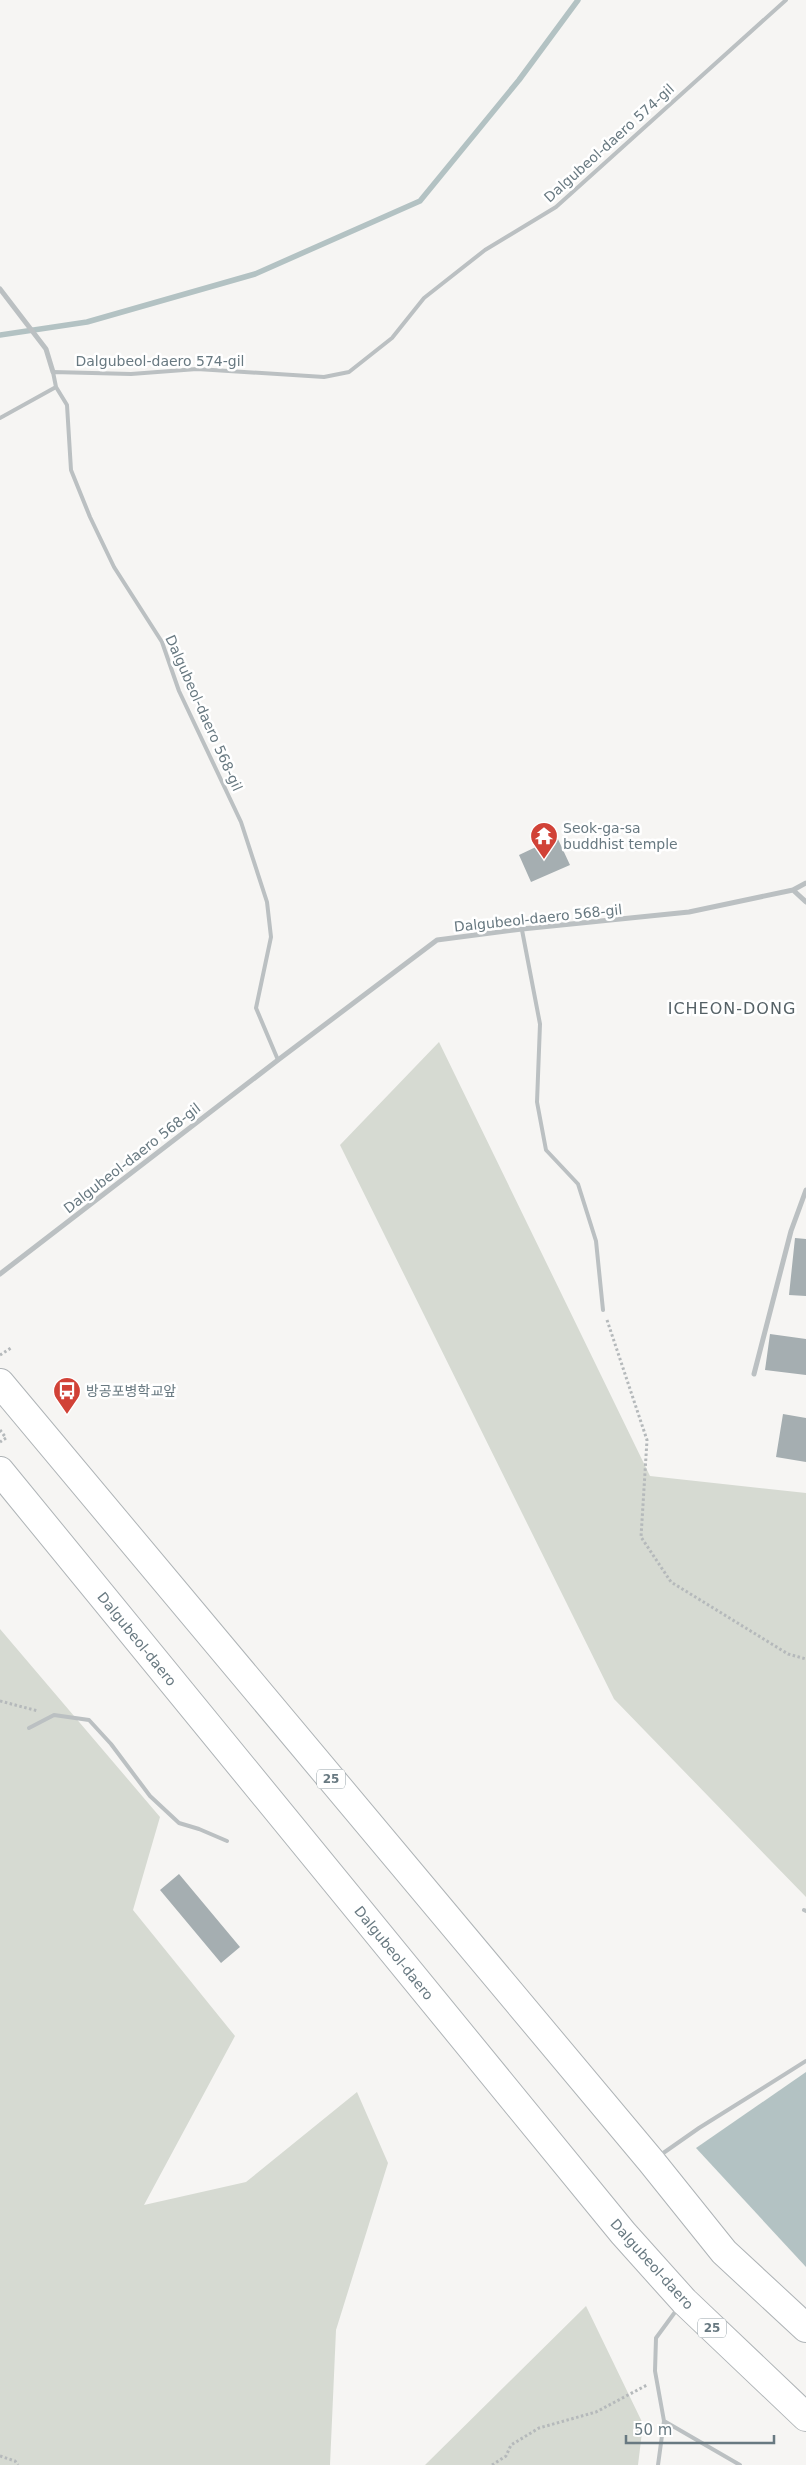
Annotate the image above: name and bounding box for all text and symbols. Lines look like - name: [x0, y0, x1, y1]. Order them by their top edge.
- street label: Dalgubeol-daero 574-gil: [541, 81, 677, 205]
- street label: Dalgubeol-daero 574-gil: [76, 353, 245, 369]
- street label: Dalgubeol-daero 568-gil: [162, 633, 246, 793]
- place label: Seok-ga-sa buddhist temple: [563, 820, 678, 852]
- temple icon: Seok-ga-sa buddhist temple: [529, 821, 559, 860]
- street label: Dalgubeol-daero 568-gil: [453, 901, 623, 935]
- district label: ICHEON-DONG: [668, 999, 796, 1018]
- street label: Dalgubeol-daero 568-gil: [60, 1100, 204, 1216]
- bus stop icon: 방공포병학교앞: [52, 1376, 82, 1415]
- place label: 방공포병학교앞: [86, 1383, 176, 1399]
- street label: Dalgubeol-daero: [94, 1589, 180, 1689]
- road number: 25: [317, 1770, 345, 1788]
- street label: Dalgubeol-daero: [351, 1903, 437, 2003]
- street label: Dalgubeol-daero: [607, 2216, 697, 2312]
- road number: 25: [698, 2318, 726, 2338]
- scale bar: [626, 2412, 774, 2444]
- text: 50 m: [634, 2421, 672, 2439]

